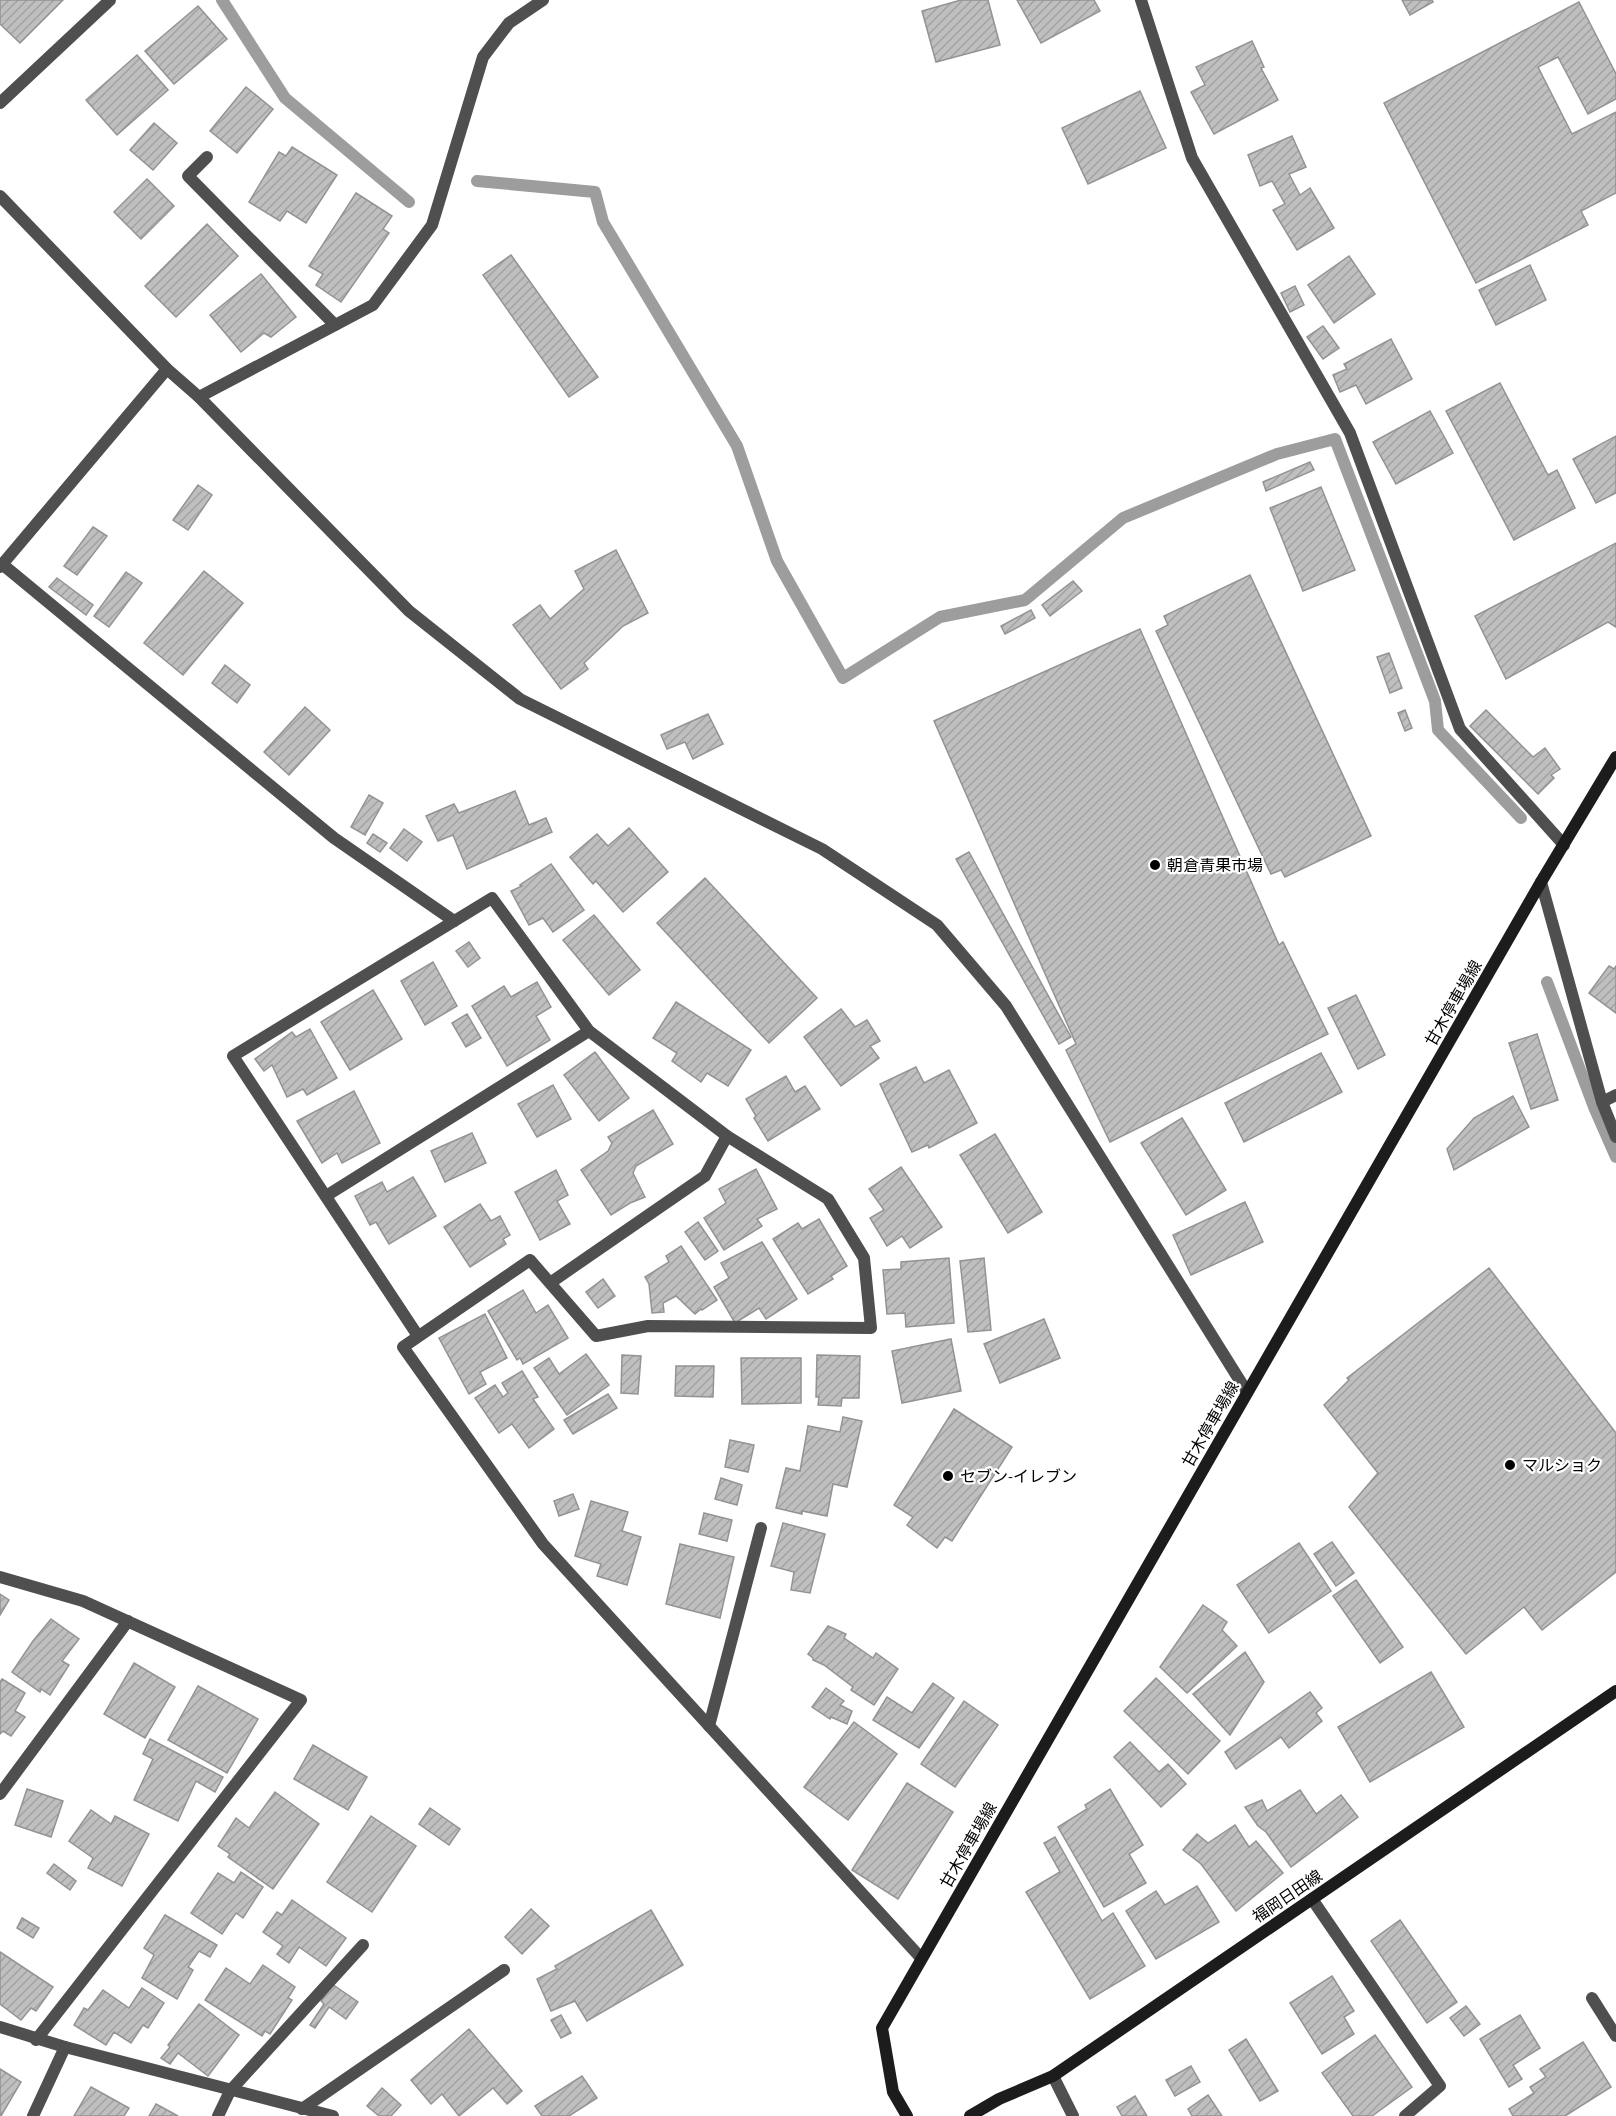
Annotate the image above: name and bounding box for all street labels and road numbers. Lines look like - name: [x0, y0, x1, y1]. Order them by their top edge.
- street label: 甘木停車場線: [1420, 956, 1487, 1051]
- street label: 甘木停車場線: [1177, 1377, 1244, 1472]
- street label: 甘木停車場線: [935, 1798, 1002, 1893]
- street label: 福岡日田線: [1248, 1865, 1327, 1928]

